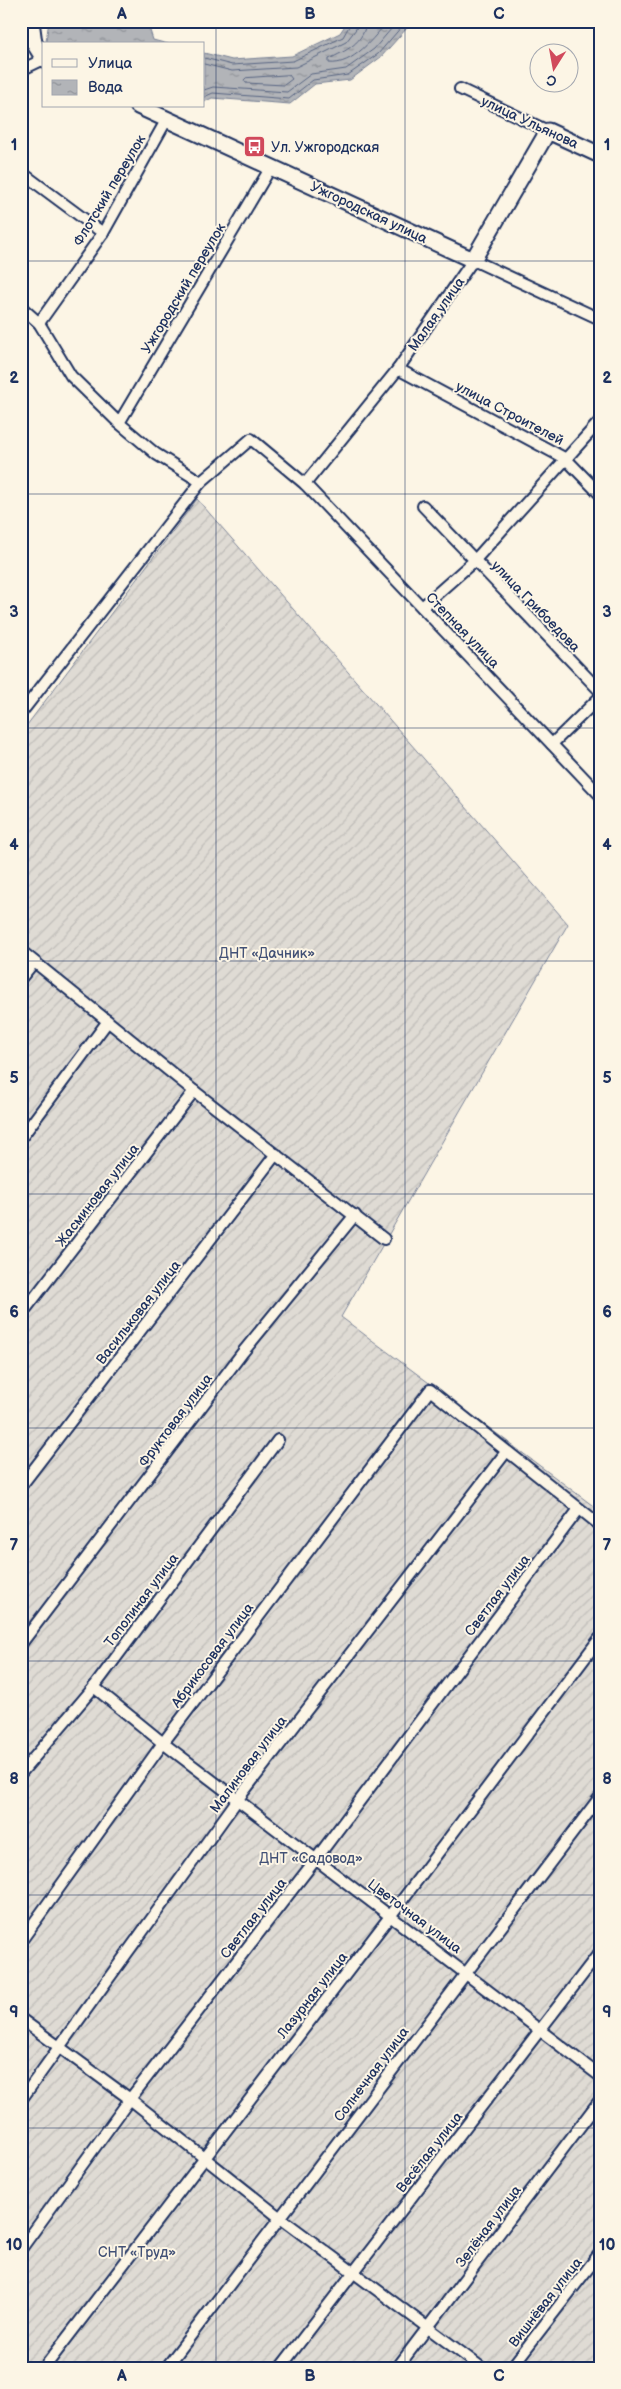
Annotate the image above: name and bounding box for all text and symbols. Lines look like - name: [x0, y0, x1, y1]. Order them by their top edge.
- text: A: [116, 5, 127, 24]
- text: B: [304, 5, 316, 24]
- text: C: [493, 5, 505, 24]
- legend: [42, 42, 205, 108]
- north arrow: [528, 42, 578, 92]
- text: Улица: [88, 54, 133, 73]
- text: С: [545, 71, 558, 90]
- text: Вода: [88, 78, 123, 97]
- street label: улица Ульянова: [479, 93, 582, 153]
- street label: Флотский переулок: [70, 131, 150, 249]
- bus stop icon: Ул. Ужгородская: [243, 135, 267, 159]
- text: 1: [11, 136, 17, 155]
- text: 1: [604, 136, 610, 155]
- place label: Ул. Ужгородская: [271, 139, 380, 156]
- street label: Ужгородская улица: [308, 178, 431, 247]
- street label: Ужгородский переулок: [138, 219, 229, 357]
- street label: Малая улица: [405, 273, 469, 355]
- text: 2: [9, 369, 19, 388]
- text: 2: [602, 369, 612, 388]
- street label: улица Строителей: [453, 378, 567, 449]
- street label: улица Грибоедова: [488, 557, 584, 656]
- street label: Степная улица: [422, 589, 503, 672]
- text: 3: [9, 603, 19, 622]
- text: 3: [602, 603, 612, 622]
- text: 4: [9, 836, 19, 855]
- text: 4: [602, 836, 612, 855]
- park label: ДНТ «Дачник»: [219, 945, 315, 962]
- text: 5: [9, 1069, 19, 1088]
- text: 5: [602, 1069, 612, 1088]
- street label: Жасминовая улица: [52, 1140, 143, 1250]
- street label: Васильковая улица: [93, 1256, 185, 1368]
- text: 6: [9, 1303, 19, 1322]
- text: 6: [602, 1303, 612, 1322]
- street label: Фруктовая улица: [135, 1370, 216, 1470]
- text: 7: [10, 1536, 19, 1555]
- text: 7: [603, 1536, 612, 1555]
- street label: Тополиная улица: [101, 1549, 183, 1651]
- street label: Светлая улица: [461, 1551, 534, 1639]
- street label: Абрикосовая улица: [167, 1599, 258, 1712]
- street label: Малиновая улица: [206, 1712, 291, 1816]
- text: 8: [9, 1770, 19, 1789]
- text: 8: [602, 1770, 612, 1789]
- park label: ДНТ «Садовод»: [259, 1850, 363, 1867]
- street label: Светлая улица: [217, 1874, 291, 1962]
- street label: Цветочная улица: [364, 1876, 466, 1958]
- street label: Лазурная улица: [273, 1948, 352, 2043]
- text: 9: [9, 2003, 19, 2022]
- text: 9: [602, 2003, 612, 2022]
- street label: Солнечная улица: [330, 2023, 413, 2125]
- street label: Весёлая улица: [393, 2108, 467, 2196]
- street label: Зелёная улица: [452, 2181, 525, 2271]
- text: 10: [6, 2236, 22, 2255]
- text: 10: [599, 2236, 615, 2255]
- park label: СНТ «Труд»: [98, 2244, 176, 2261]
- street label: Вишнёвая улица: [505, 2254, 586, 2350]
- text: A: [116, 2367, 127, 2386]
- text: B: [304, 2367, 316, 2386]
- text: C: [493, 2367, 505, 2386]

